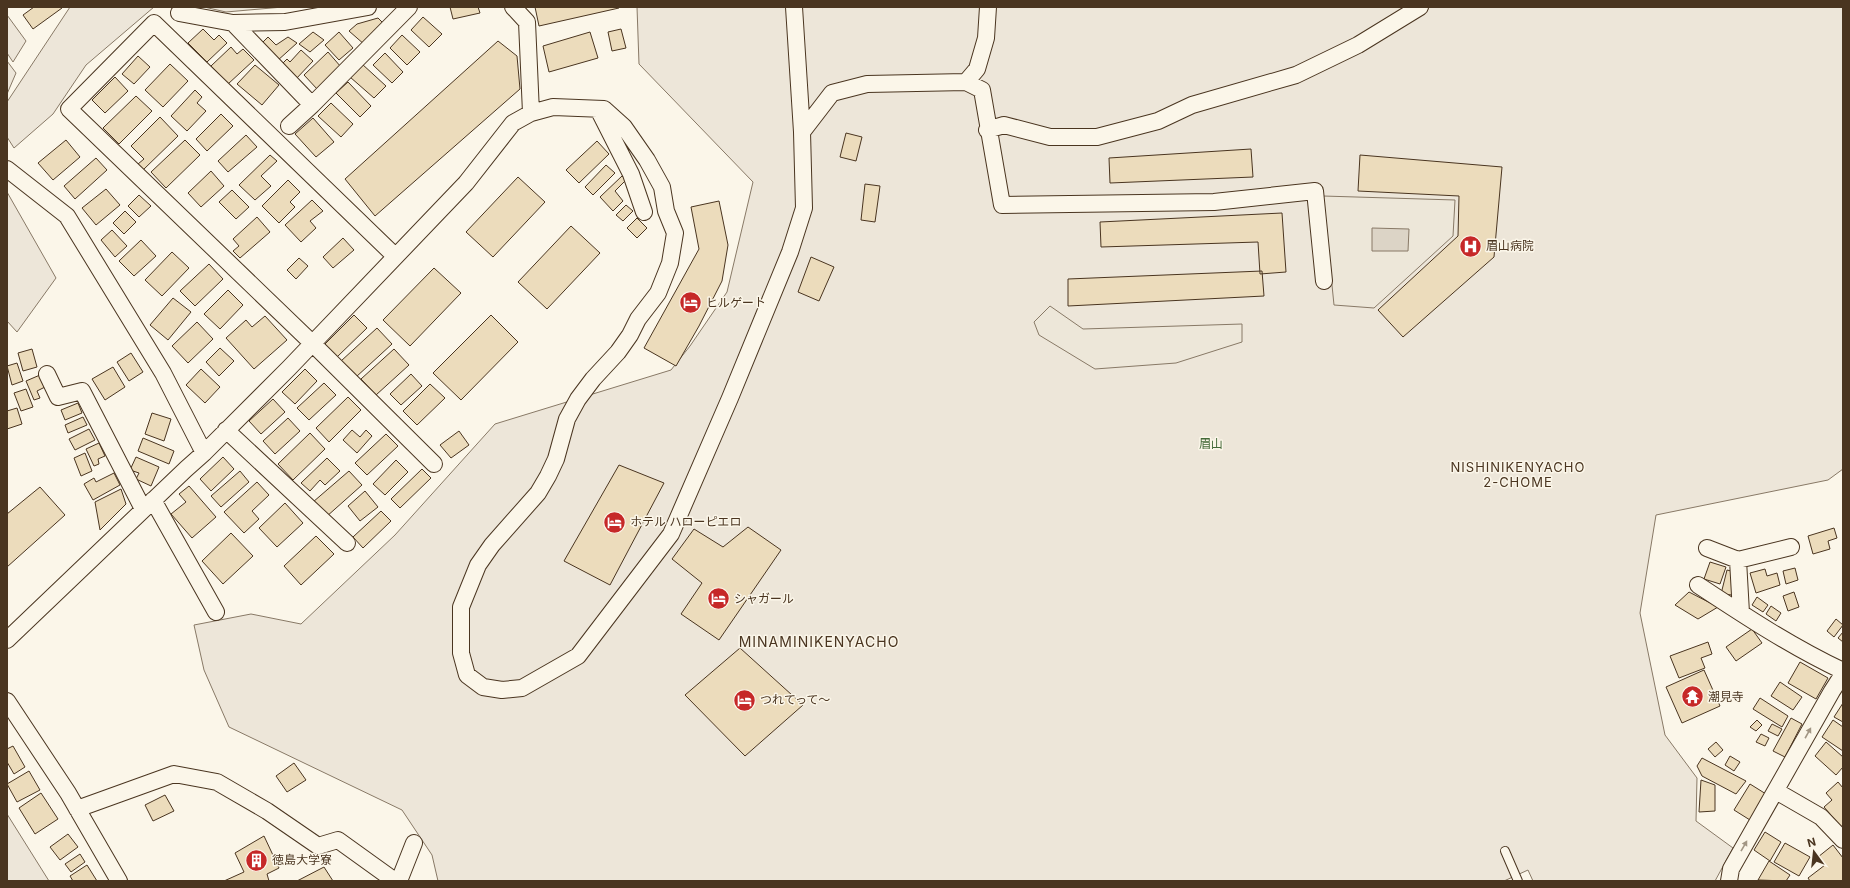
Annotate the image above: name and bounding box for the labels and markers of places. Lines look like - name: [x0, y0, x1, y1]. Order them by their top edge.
- hospital icon: 眉山病院: [1458, 233, 1484, 259]
- place label: 眉山病院: [1486, 238, 1534, 253]
- hotel icon: ヒルゲート: [677, 290, 703, 316]
- place label: ヒルゲート: [706, 295, 766, 310]
- hotel icon: ホテル ハローピエロ: [602, 509, 628, 535]
- place label: ホテル ハローピエロ: [630, 514, 741, 529]
- hotel icon: シャガール: [706, 586, 732, 612]
- place label: シャガール: [734, 591, 794, 606]
- temple icon: 潮見寺: [1680, 684, 1706, 710]
- hotel icon: つれてって～: [731, 687, 757, 713]
- place label: 潮見寺: [1708, 689, 1744, 704]
- place label: つれてって～: [760, 692, 830, 707]
- building icon: 徳島大学寮: [244, 847, 270, 873]
- place label: 徳島大学寮: [272, 852, 332, 867]

